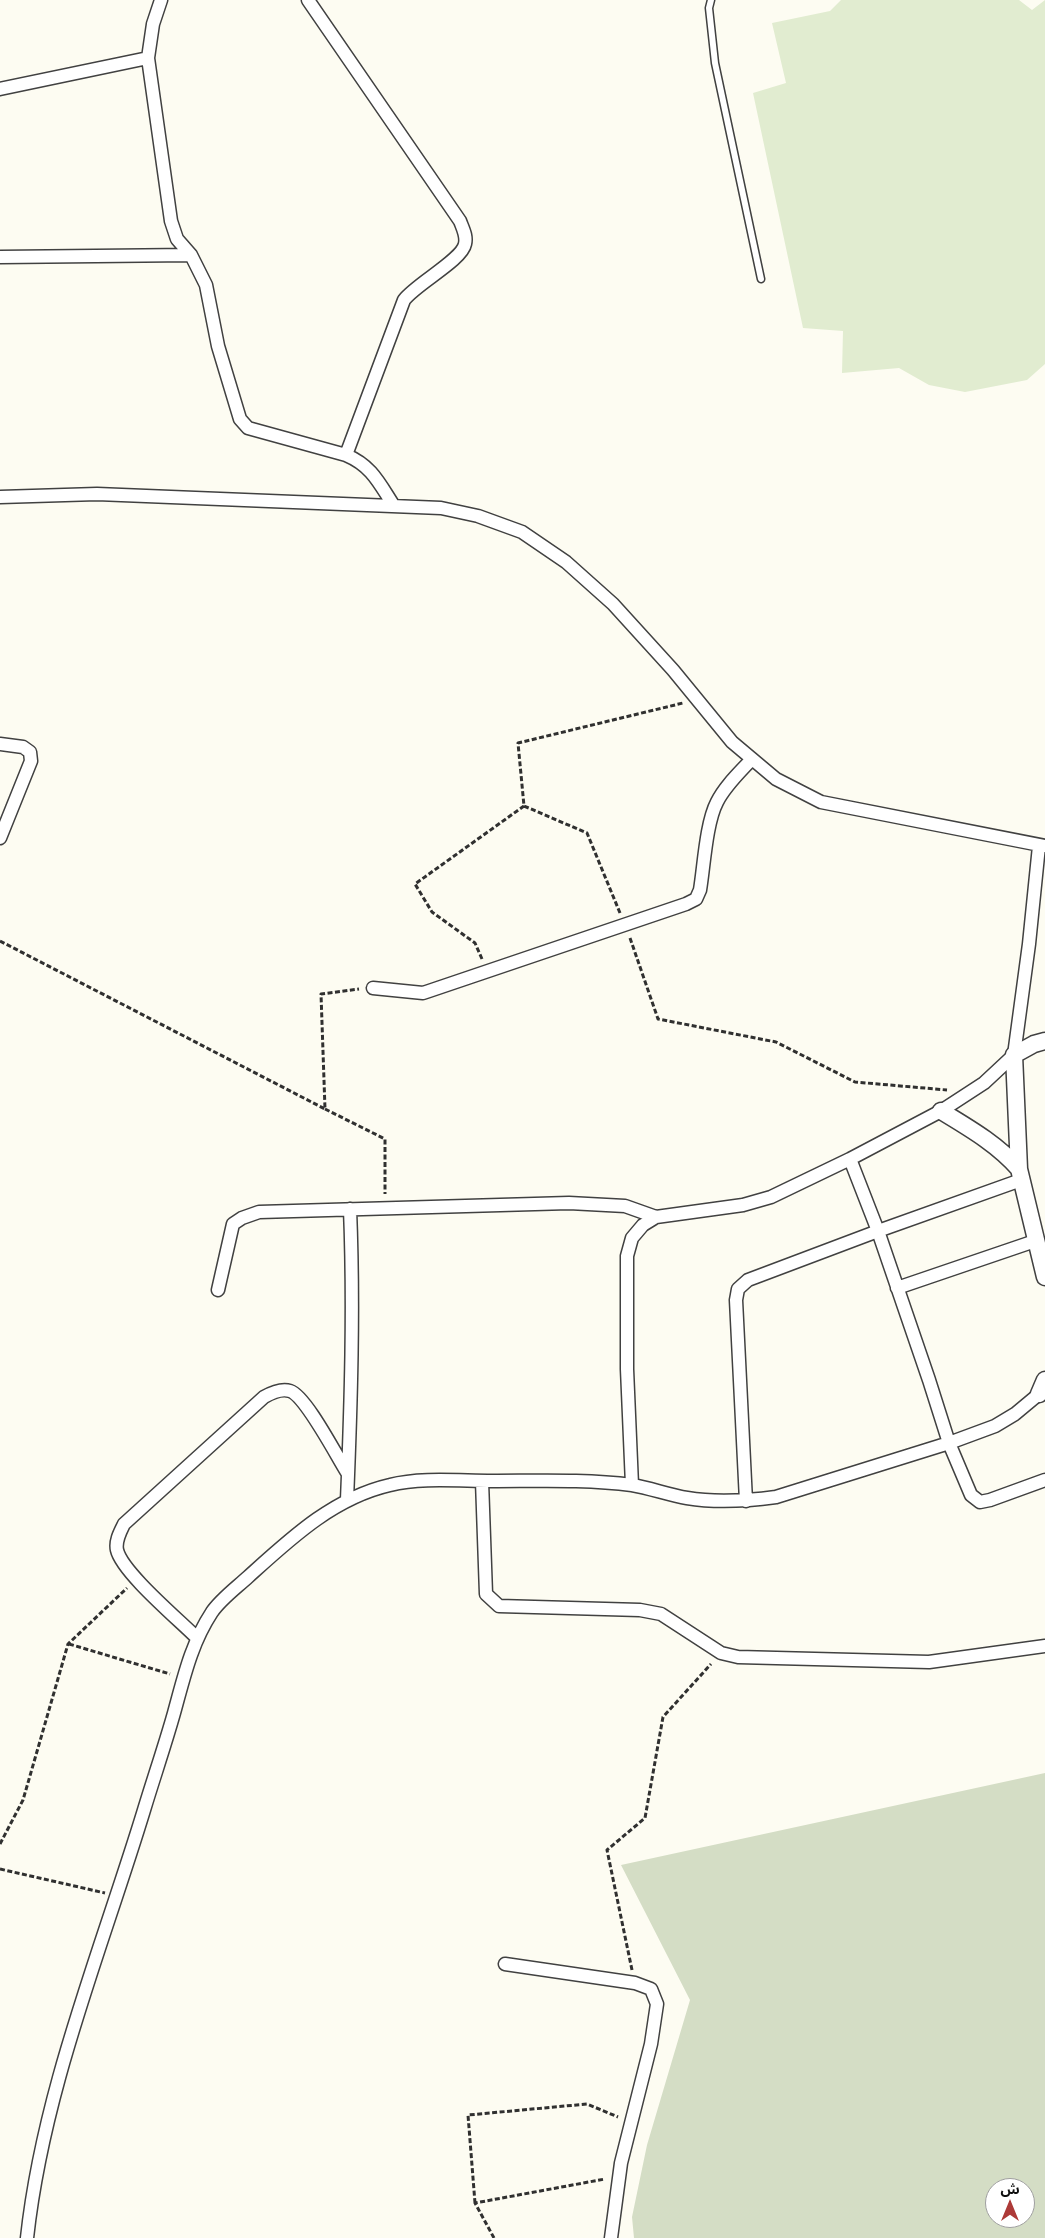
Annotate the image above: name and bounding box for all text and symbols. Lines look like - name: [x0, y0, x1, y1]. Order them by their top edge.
- north arrow: [985, 2178, 1035, 2228]
- text: ش: [1000, 2179, 1020, 2198]

